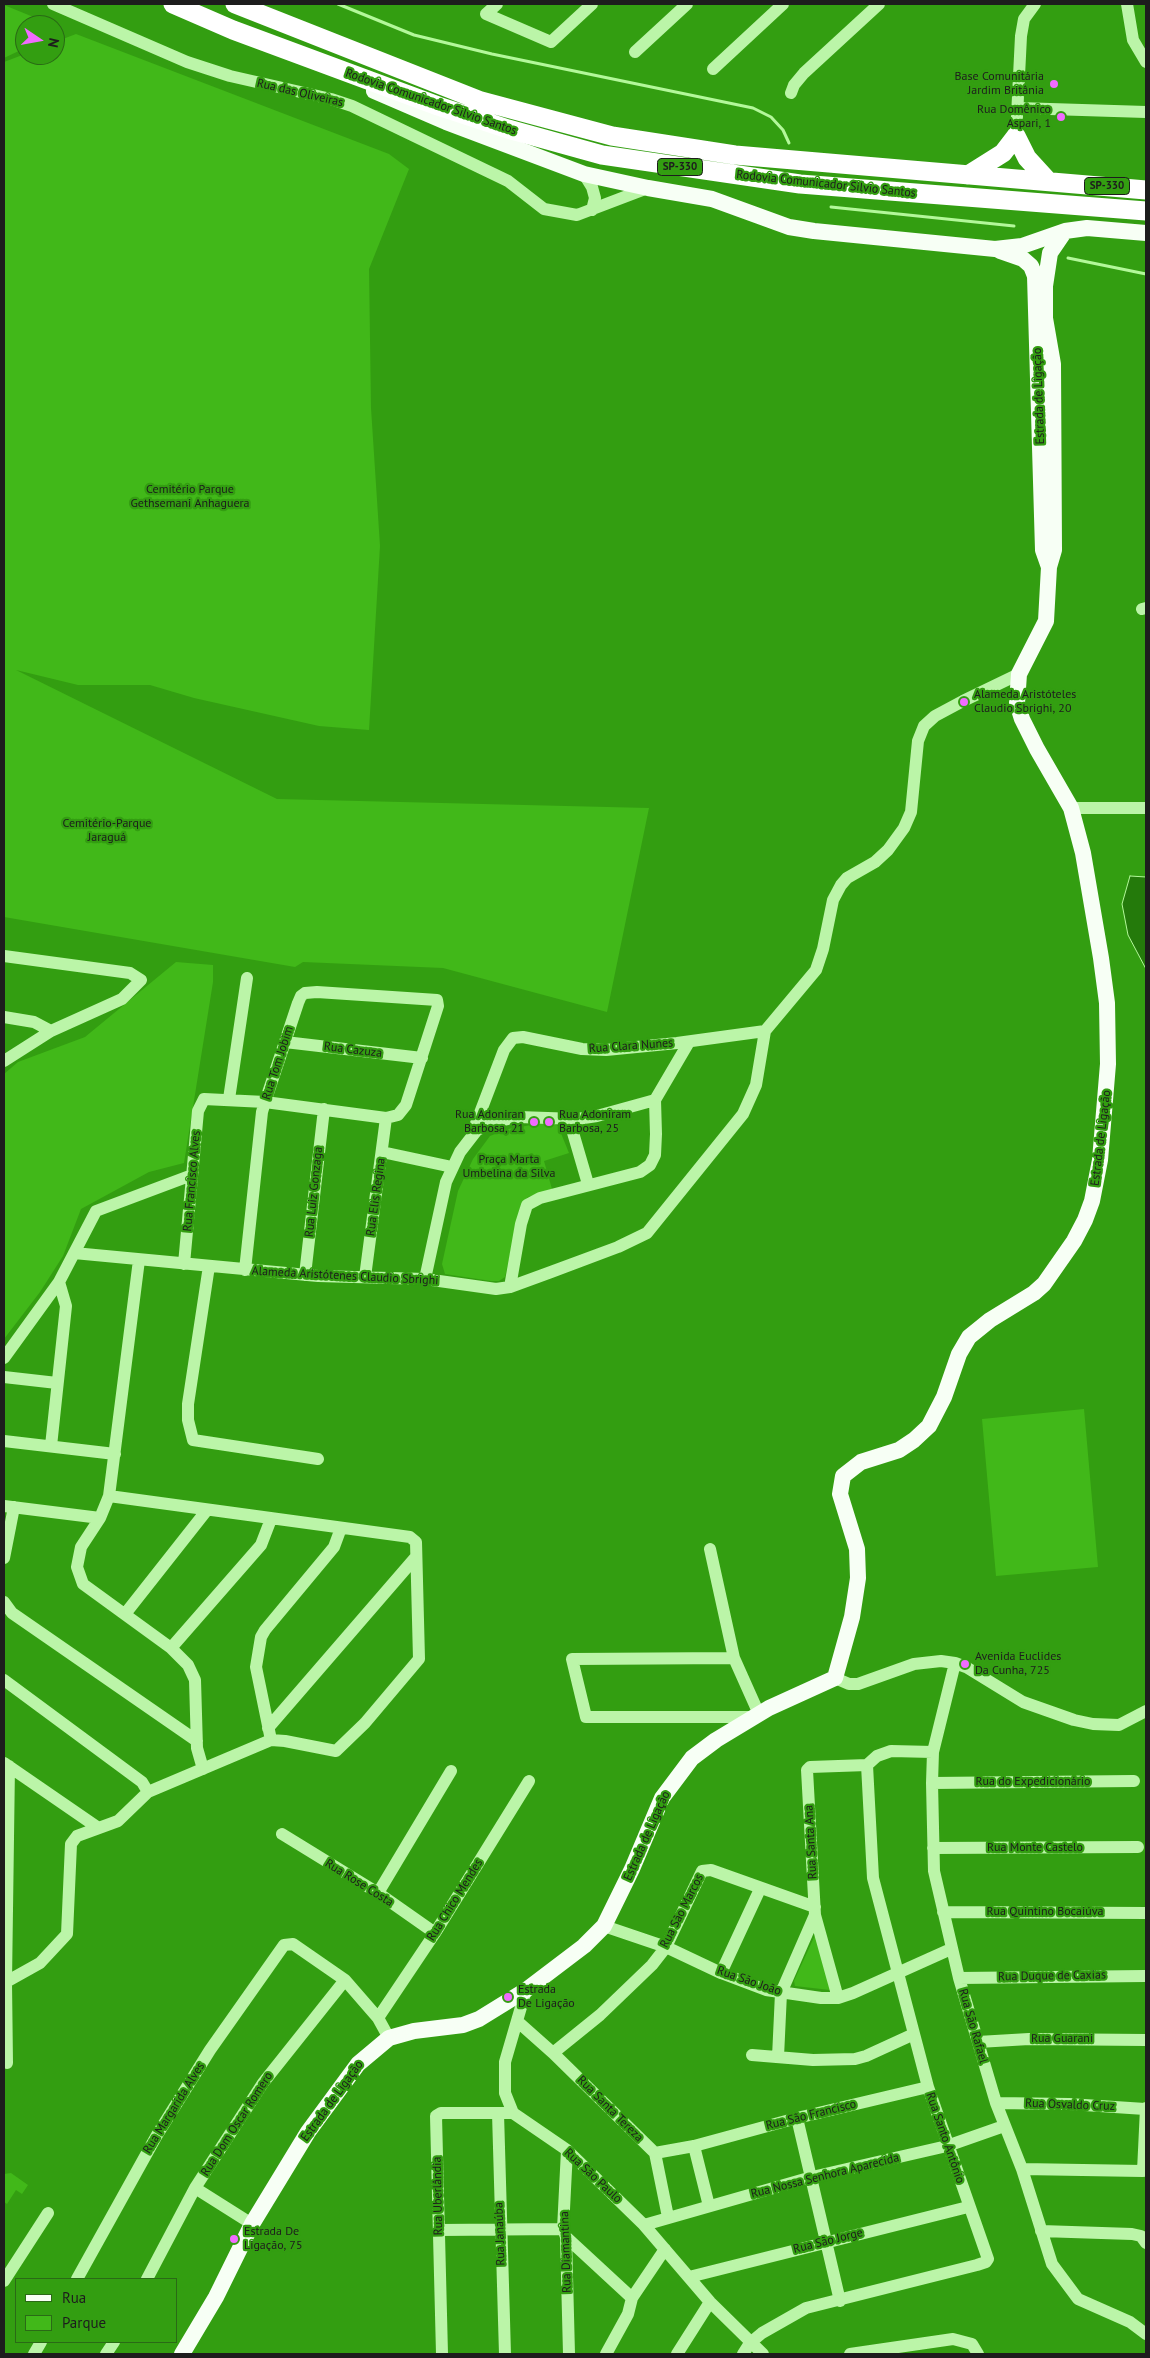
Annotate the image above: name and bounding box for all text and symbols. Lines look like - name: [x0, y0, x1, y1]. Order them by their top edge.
- north arrow: [15, 15, 65, 65]
- text: N: [44, 37, 63, 49]
- street label: Rodovia Comunicador Silvio Santos: [343, 66, 519, 138]
- place label: Base Comunitária Jardim Britânia: [955, 70, 1044, 98]
- street label: Rua das Oliveiras: [255, 76, 345, 110]
- marker: Base Comunitária Jardim Britânia: [1048, 78, 1060, 90]
- place label: Rua Domênico Aspari, 1: [977, 103, 1051, 131]
- marker: Rua Domênico Aspari, 1: [1055, 111, 1067, 123]
- road number: SP-330: [658, 158, 702, 176]
- street label: Rodovia Comunicador Silvio Santos: [736, 167, 916, 201]
- road number: SP-330: [1084, 178, 1130, 195]
- street label: Estrada de Ligação: [1030, 347, 1048, 445]
- park label: Cemitério Parque Gethsemani Anhaguera: [130, 483, 250, 511]
- place label: Alameda Aristóteles Claudio Sbrighi, 20: [974, 688, 1076, 716]
- marker: Alameda Aristóteles Claudio Sbrighi, 20: [958, 696, 970, 708]
- park label: Cemitério-Parque Jaraguá: [63, 817, 151, 845]
- street label: Rua Tom Jobim: [259, 1024, 297, 1102]
- street label: Rua Clara Nunes: [588, 1036, 674, 1056]
- street label: Rua Cazuza: [323, 1039, 383, 1061]
- street label: Estrada de Ligação: [1088, 1089, 1114, 1187]
- place label: Rua Adoniran Barbosa, 21: [455, 1108, 524, 1136]
- place label: Rua Adoniram Barbosa, 25: [559, 1108, 631, 1136]
- marker: Rua Adoniran Barbosa, 21: [528, 1116, 540, 1128]
- marker: Rua Adoniram Barbosa, 25: [543, 1116, 555, 1128]
- street label: Rua Francisco Alves: [180, 1130, 204, 1232]
- street label: Rua Luiz Gonzaga: [302, 1146, 326, 1238]
- park label: Praça Marta Umbelina da Silva: [462, 1153, 556, 1181]
- street label: Rua Elis Regina: [363, 1157, 389, 1237]
- street label: Alameda Aristótenes Claudio Sbrighi: [251, 1264, 439, 1288]
- place label: Avenida Euclides Da Cunha, 725: [975, 1650, 1061, 1678]
- marker: Avenida Euclides Da Cunha, 725: [959, 1658, 971, 1670]
- street label: Rua do Expedicionário: [976, 1775, 1090, 1789]
- street label: Estrada de Ligação: [621, 1789, 673, 1883]
- street label: Rua Santa Ana: [802, 1805, 820, 1879]
- street label: Rua Monte Castelo: [987, 1841, 1083, 1855]
- street label: Rua Rose Costa: [322, 1856, 396, 1910]
- street label: Rua Chico Mendes: [424, 1856, 486, 1944]
- street label: Rua São Marcos: [657, 1872, 707, 1950]
- street label: Rua Quintino Bocaiúva: [987, 1905, 1103, 1919]
- street label: Rua São João: [715, 1963, 783, 1999]
- street label: Rua Duque de Caxias: [998, 1968, 1106, 1984]
- place label: Estrada De Ligação: [518, 1983, 575, 2011]
- street label: Rua São Rafael: [955, 1987, 991, 2065]
- marker: Estrada De Ligação: [502, 1991, 514, 2003]
- street label: Rua Guarani: [1031, 2032, 1093, 2046]
- street label: Estrada de Ligação: [298, 2058, 366, 2144]
- street label: Rua Margarida Alves: [140, 2060, 208, 2156]
- street label: Rua Dom Oscar Romero: [198, 2069, 276, 2179]
- street label: Rua Santa Tereza: [574, 2073, 646, 2145]
- street label: Rua Santo Antônio: [923, 2091, 967, 2185]
- street label: Rua Osvaldo Cruz: [1025, 2096, 1115, 2114]
- street label: Rua São Francisco: [764, 2097, 858, 2133]
- street label: Rua São Paulo: [561, 2146, 625, 2206]
- street label: Rua Nossa Senhora Aparecida: [749, 2151, 901, 2201]
- street label: Rua Uberlândia: [430, 2156, 446, 2236]
- street label: Rua Janaúba: [492, 2202, 508, 2266]
- street label: Rua Diamantina: [557, 2211, 575, 2293]
- place label: Estrada De Ligação, 75: [244, 2225, 302, 2253]
- street label: Rua São Jorge: [792, 2225, 864, 2257]
- marker: Estrada De Ligação, 75: [228, 2233, 240, 2245]
- legend: [15, 2278, 178, 2343]
- text: Rua: [62, 2288, 86, 2307]
- text: Parque: [62, 2313, 106, 2332]

